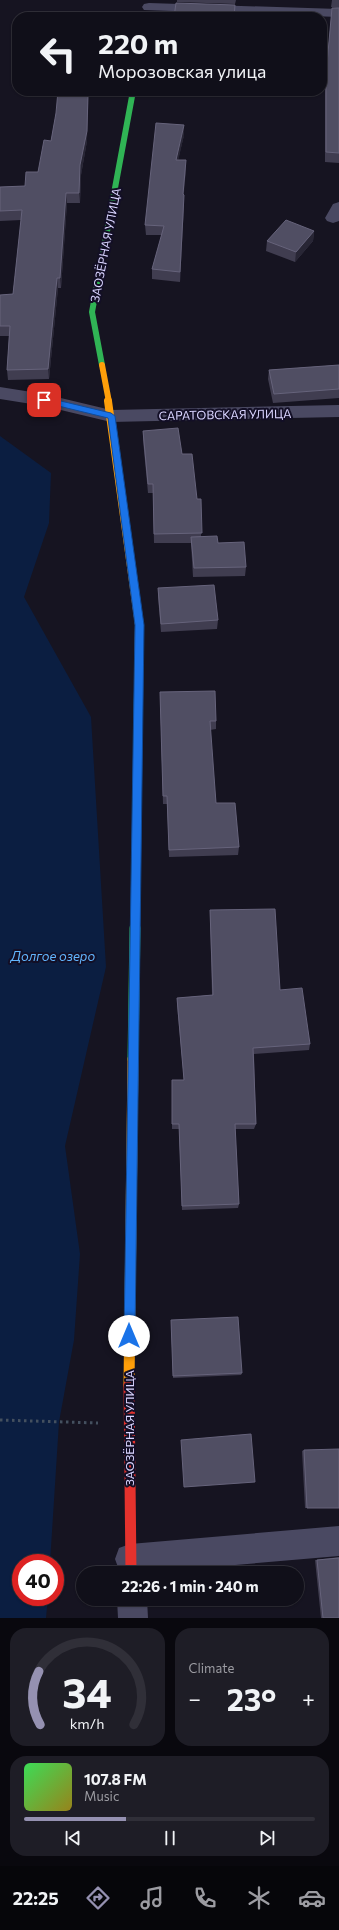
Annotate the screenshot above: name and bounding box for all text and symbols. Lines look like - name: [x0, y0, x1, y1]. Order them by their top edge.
- text: 220 m: [98, 26, 178, 60]
- icon: left: [32, 28, 84, 80]
- text: Морозовская улица: [98, 60, 266, 82]
- street label: ЗАОЗЁРНАЯ УЛИЦА: [87, 187, 123, 303]
- pin: [27, 383, 61, 417]
- icon: arrive: [33, 389, 55, 411]
- street label: САРАТОВСКАЯ УЛИЦА: [158, 406, 292, 422]
- water label: Долгое озеро: [10, 948, 95, 964]
- position arrow: [108, 1315, 150, 1357]
- street label: ЗАОЗЁРНАЯ УЛИЦА: [122, 1370, 136, 1486]
- speed limit sign: 40: [12, 1554, 64, 1606]
- text: 22:26 · 1 min · 240 m: [121, 1577, 259, 1595]
- text: Climate: [189, 1660, 234, 1676]
- text: 34: [62, 1666, 112, 1717]
- text: 23°: [227, 1680, 276, 1717]
- text: −: [189, 1685, 201, 1712]
- text: +: [302, 1685, 315, 1712]
- text: km/h: [70, 1714, 105, 1732]
- text: 107.8 FM: [84, 1770, 147, 1788]
- text: Music: [84, 1788, 119, 1804]
- icon: previous: [62, 1827, 84, 1849]
- icon: pause: [159, 1827, 181, 1849]
- icon: next: [256, 1827, 278, 1849]
- icon: directions: [84, 1884, 112, 1912]
- icon: music: [138, 1884, 166, 1912]
- icon: phone: [191, 1884, 219, 1912]
- icon: climate: [245, 1884, 273, 1912]
- icon: car: [298, 1884, 326, 1912]
- text: 22:25: [13, 1887, 59, 1909]

